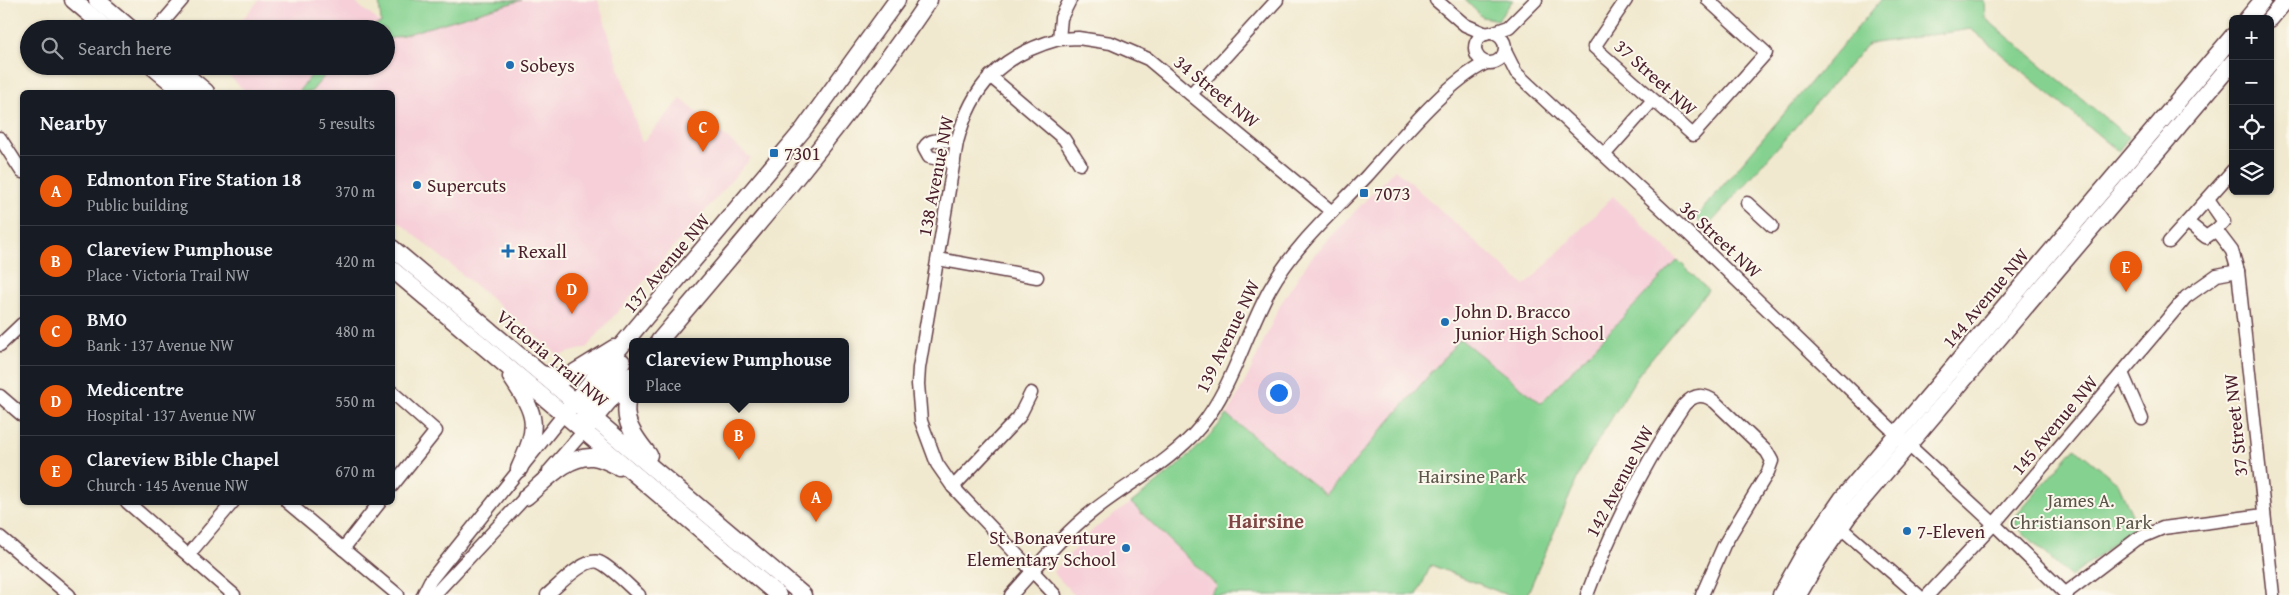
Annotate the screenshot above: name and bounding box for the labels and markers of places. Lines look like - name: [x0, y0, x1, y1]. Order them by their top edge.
- place label: Sobeys: [520, 51, 575, 79]
- marker: Sobeys: [504, 59, 516, 71]
- pin: C: [687, 111, 719, 152]
- place label: 7301: [784, 139, 821, 167]
- marker: 7301: [768, 147, 780, 159]
- place label: Supercuts: [427, 171, 506, 199]
- marker: Supercuts: [411, 179, 423, 191]
- place label: 7073: [1374, 179, 1411, 207]
- marker: 7073: [1358, 187, 1370, 199]
- place label: Rexall: [518, 237, 567, 265]
- marker: Rexall: [502, 245, 514, 257]
- pin: E: [2110, 251, 2142, 292]
- pin: D: [556, 273, 588, 314]
- place label: John D. Bracco Junior High School: [1453, 297, 1604, 347]
- marker: John D. Bracco Junior High School: [1439, 316, 1451, 328]
- pin: B: [723, 419, 755, 460]
- pin: A: [800, 481, 832, 522]
- place label: 7-Eleven: [1917, 517, 1985, 545]
- place label: St. Bonaventure Elementary School: [967, 523, 1116, 573]
- marker: 7-Eleven: [1901, 525, 1913, 537]
- marker: St. Bonaventure Elementary School: [1120, 542, 1132, 554]

